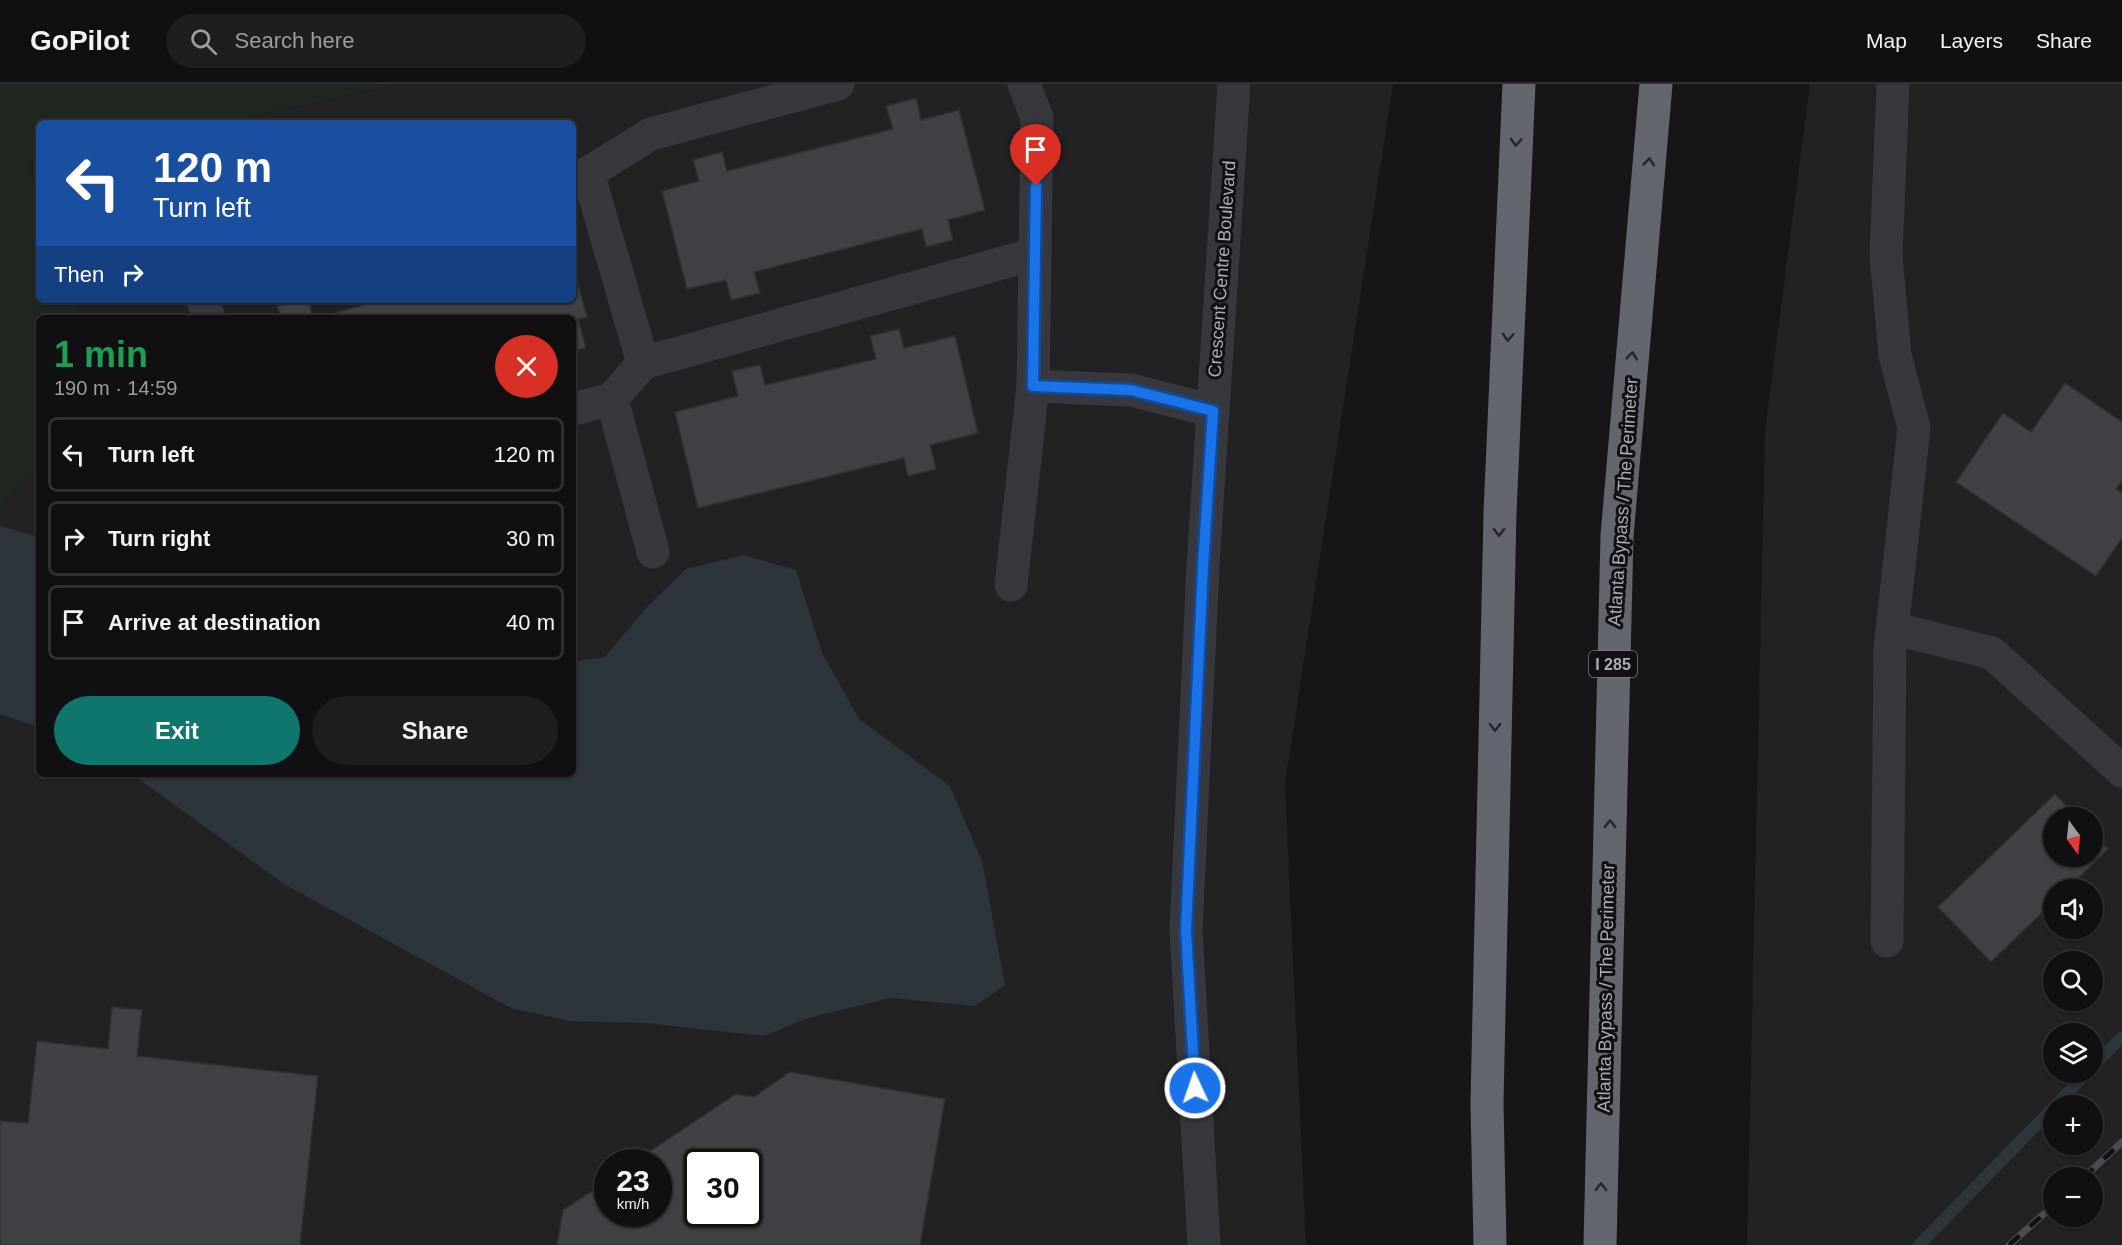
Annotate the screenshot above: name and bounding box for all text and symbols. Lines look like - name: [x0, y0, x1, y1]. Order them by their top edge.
- search box: [166, 14, 586, 68]
- text: GoPilot: [30, 25, 130, 56]
- icon: search: [187, 25, 220, 58]
- text: Search here: [235, 28, 354, 53]
- text: Map: [1866, 29, 1907, 52]
- text: Layers: [1940, 29, 2003, 52]
- text: Share: [2036, 29, 2092, 52]
- pin: [1010, 124, 1061, 186]
- icon: arrive: [1019, 133, 1052, 166]
- one-way arrow: [1510, 138, 1523, 147]
- icon: left: [54, 144, 132, 222]
- text: 120 m: [153, 144, 272, 191]
- one-way arrow: [1642, 158, 1655, 167]
- street label: Crescent Centre Boulevard: [1204, 160, 1240, 378]
- text: Turn left: [153, 193, 251, 223]
- icon: right: [116, 258, 149, 291]
- text: Then: [54, 262, 104, 287]
- one-way arrow: [1501, 333, 1514, 342]
- text: 1 min: [54, 334, 148, 375]
- button: close: [495, 335, 558, 398]
- one-way arrow: [1625, 352, 1638, 361]
- text: 190 m · 14:59: [54, 377, 177, 399]
- street label: Atlanta Bypass / The Perimeter: [1604, 377, 1642, 627]
- icon: left: [57, 438, 90, 471]
- text: Turn left: [108, 442, 194, 467]
- text: 120 m: [494, 442, 555, 467]
- icon: right: [57, 522, 90, 555]
- text: Turn right: [108, 526, 210, 551]
- text: 30 m: [506, 526, 555, 551]
- one-way arrow: [1493, 528, 1505, 537]
- icon: arrive: [57, 606, 90, 639]
- text: Arrive at destination: [108, 610, 321, 635]
- text: 40 m: [506, 610, 555, 635]
- road number: I 285: [1589, 651, 1637, 677]
- button: Exit: [54, 696, 300, 765]
- button: Share: [312, 696, 558, 765]
- one-way arrow: [1489, 723, 1501, 732]
- north arrow: [2043, 807, 2103, 867]
- map controls: [2043, 807, 2103, 1227]
- one-way arrow: [1603, 819, 1616, 828]
- street label: Atlanta Bypass / The Perimeter: [1594, 863, 1618, 1113]
- button: sound: [2043, 879, 2103, 939]
- button: search: [2043, 951, 2103, 1011]
- button: layers: [2043, 1023, 2103, 1083]
- position arrow: [1163, 1056, 1227, 1120]
- button: +: [2043, 1095, 2103, 1155]
- speed limit sign: 30: [684, 1149, 762, 1227]
- text: 23: [616, 1164, 650, 1197]
- button: −: [2043, 1167, 2103, 1227]
- one-way arrow: [1595, 1182, 1607, 1191]
- text: km/h: [617, 1195, 649, 1212]

